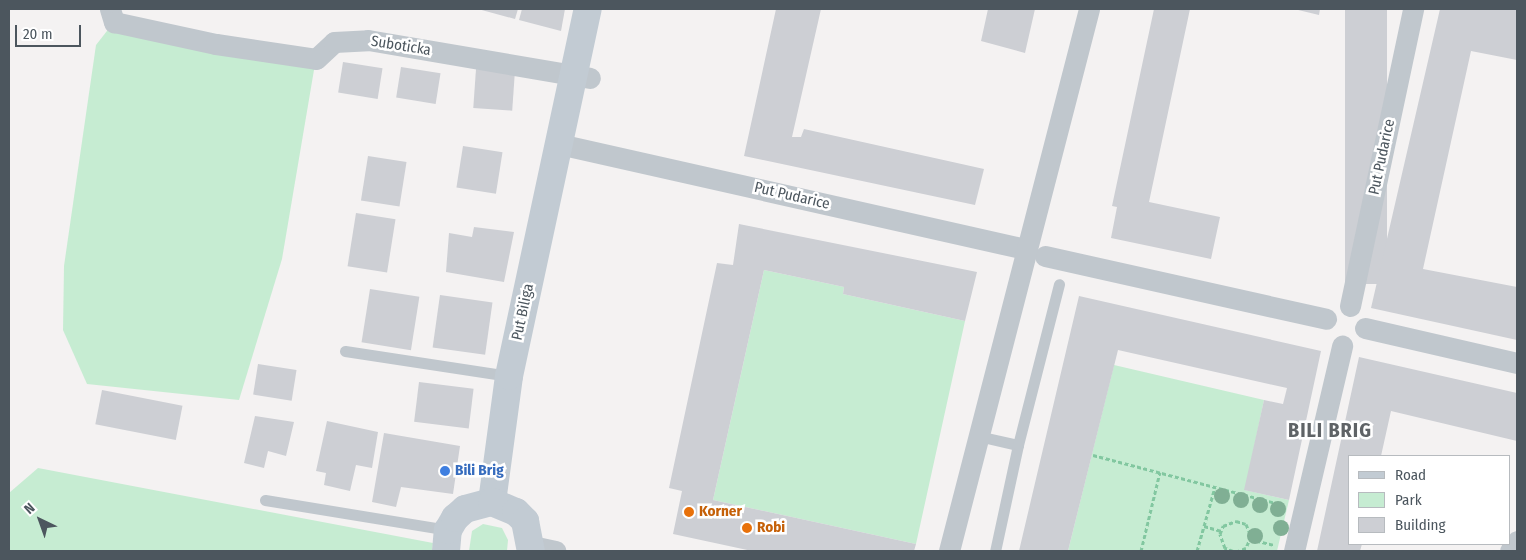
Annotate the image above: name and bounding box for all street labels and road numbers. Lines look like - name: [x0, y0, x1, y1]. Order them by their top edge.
- street label: Suboticka: [370, 32, 432, 60]
- street label: Put Pudarice: [1365, 117, 1399, 197]
- street label: Put Pudarice: [752, 179, 832, 213]
- street label: Put Biliga: [508, 282, 538, 342]

